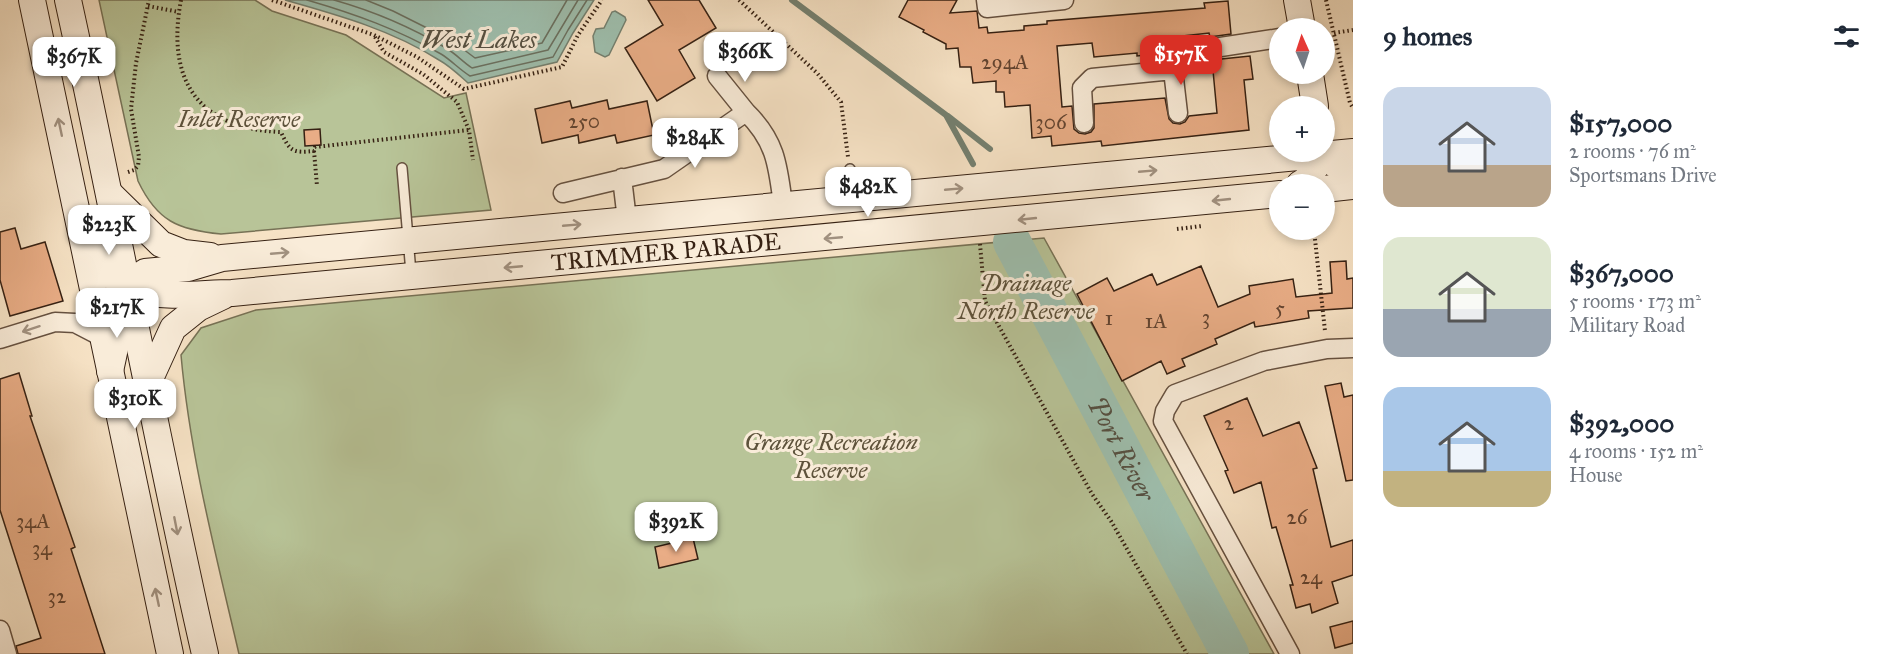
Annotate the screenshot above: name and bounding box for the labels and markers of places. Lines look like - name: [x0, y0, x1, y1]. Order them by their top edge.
- pin: $366K: [703, 32, 787, 83]
- pin: $157K: [1139, 35, 1223, 86]
- pin: $367K: [32, 37, 116, 88]
- pin: $284K: [653, 118, 737, 169]
- pin: $482K: [826, 167, 910, 218]
- pin: $223K: [67, 205, 151, 256]
- pin: $217K: [75, 288, 159, 339]
- pin: $310K: [93, 379, 177, 430]
- pin: $392K: [634, 502, 718, 553]

